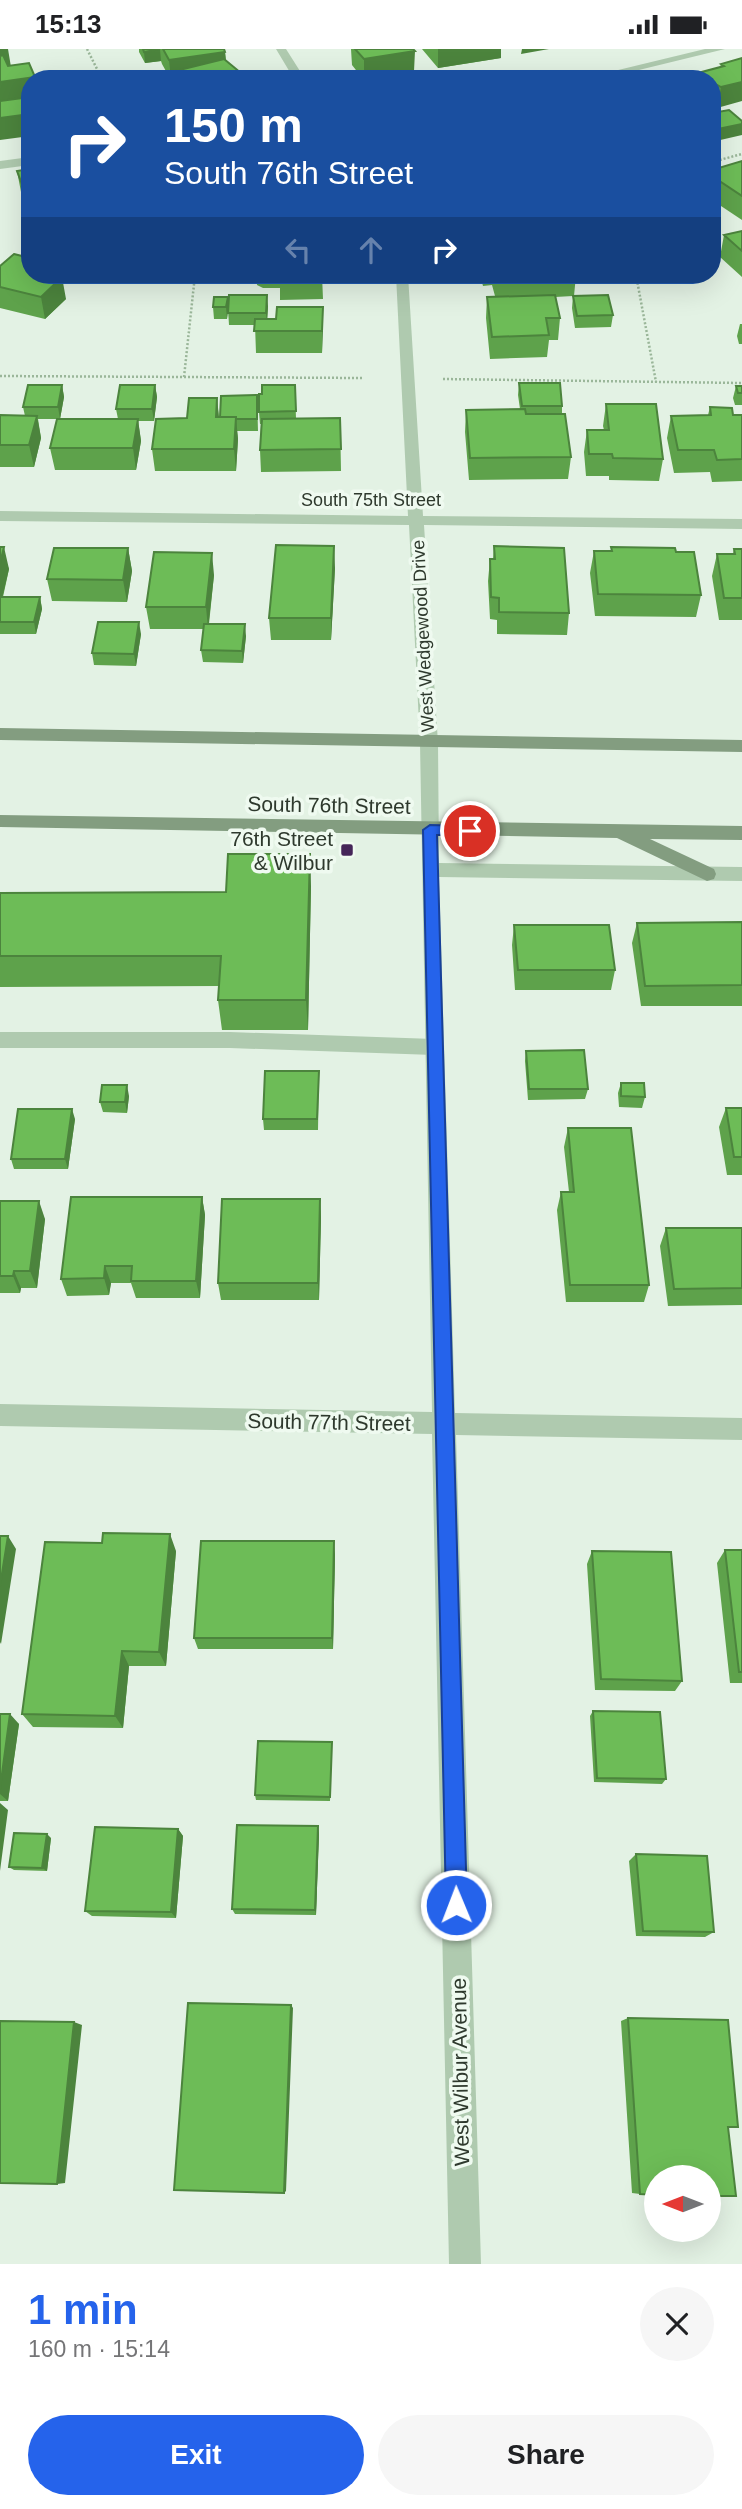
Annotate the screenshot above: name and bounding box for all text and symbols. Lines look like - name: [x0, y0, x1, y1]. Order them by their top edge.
- text: 15:13: [35, 9, 102, 39]
- icon: right: [49, 98, 140, 189]
- text: 150 m: [164, 98, 303, 152]
- text: South 76th Street: [164, 155, 413, 191]
- icon: left: [279, 231, 317, 269]
- icon: ahead: [352, 231, 390, 269]
- icon: right: [425, 231, 463, 269]
- street label: South 75th Street: [301, 490, 441, 510]
- street label: West Wedgewood Drive: [408, 539, 438, 733]
- street label: South 76th Street: [247, 792, 411, 818]
- pin: [440, 801, 500, 861]
- icon: arrive: [451, 812, 489, 850]
- place label: 76th Street & Wilbur: [230, 827, 333, 874]
- marker: 76th Street & Wilbur: [339, 842, 355, 858]
- street label: South 77th Street: [247, 1409, 411, 1435]
- position arrow: [419, 1868, 493, 1942]
- street label: West Wilbur Avenue: [447, 1978, 473, 2166]
- north arrow: [644, 2165, 721, 2242]
- map controls: [644, 2165, 721, 2242]
- text: 1 min: [28, 2286, 138, 2333]
- button: close: [640, 2287, 714, 2361]
- text: 160 m · 15:14: [28, 2336, 170, 2362]
- button: Exit: [28, 2415, 364, 2495]
- button: Share: [378, 2415, 714, 2495]

